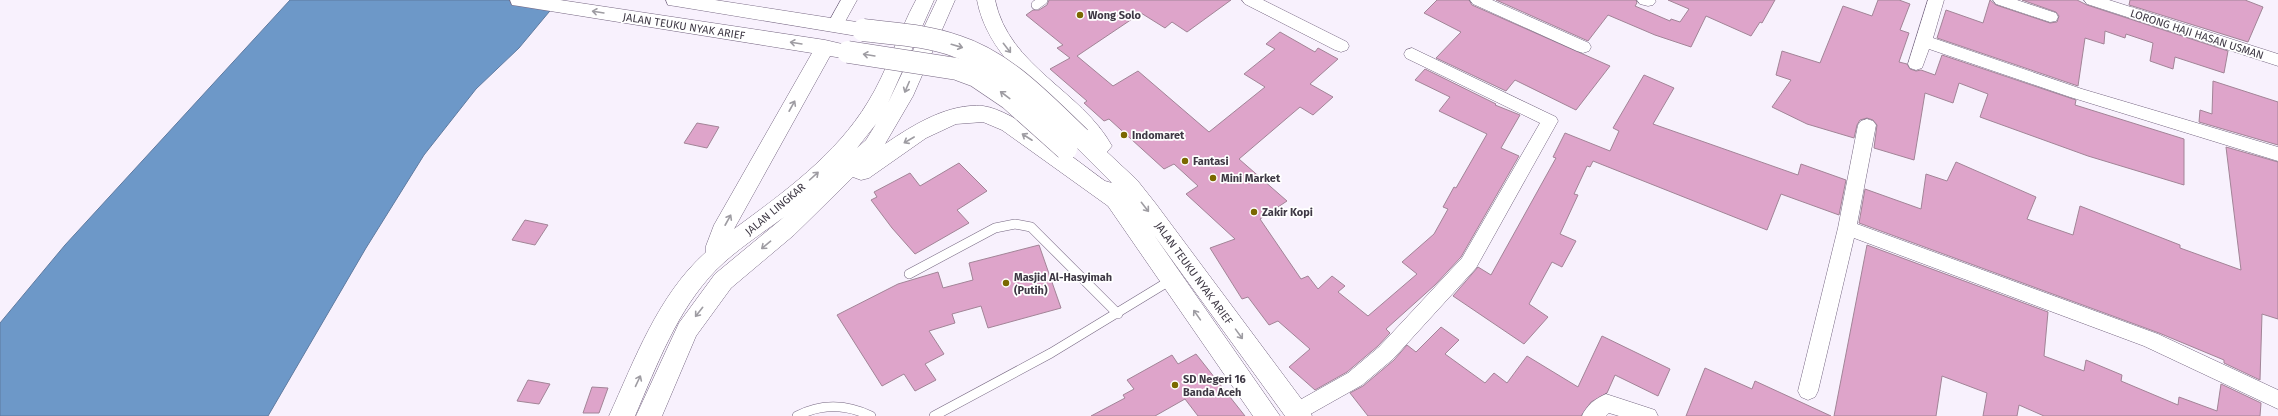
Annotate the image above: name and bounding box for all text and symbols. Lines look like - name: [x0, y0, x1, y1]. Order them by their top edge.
- street label: LORONG HAJI HASAN USMAN: [2129, 7, 2265, 62]
- one-way arrow: [592, 8, 605, 16]
- place label: Wong Solo: [1088, 9, 1142, 22]
- street label: JALAN TEUKU NYAK ARIEF: [622, 10, 747, 43]
- marker: Wong Solo: [1075, 10, 1085, 20]
- one-way arrow: [789, 39, 802, 47]
- one-way arrow: [1003, 42, 1012, 53]
- one-way arrow: [950, 43, 963, 50]
- one-way arrow: [863, 51, 876, 59]
- one-way arrow: [902, 80, 910, 92]
- one-way arrow: [999, 91, 1010, 99]
- one-way arrow: [788, 100, 796, 112]
- place label: Indomaret: [1132, 129, 1185, 142]
- marker: Indomaret: [1119, 130, 1129, 140]
- one-way arrow: [1022, 133, 1033, 141]
- one-way arrow: [903, 137, 915, 145]
- place label: Fantasi: [1193, 155, 1229, 168]
- marker: Fantasi: [1180, 156, 1190, 166]
- one-way arrow: [809, 171, 819, 181]
- place label: Mini Market: [1221, 172, 1281, 185]
- marker: Mini Market: [1208, 173, 1218, 183]
- street label: JALAN LINGKAR: [743, 180, 808, 238]
- one-way arrow: [1141, 201, 1150, 212]
- place label: Zakir Kopi: [1262, 206, 1313, 219]
- marker: Zakir Kopi: [1249, 207, 1259, 217]
- one-way arrow: [725, 214, 733, 226]
- street label: JALAN TEUKU NYAK ARIEF: [1152, 220, 1236, 328]
- one-way arrow: [761, 241, 772, 250]
- place label: Masjid Al-Hasyimah (Putih): [1014, 271, 1112, 297]
- marker: Masjid Al-Hasyimah (Putih): [1001, 278, 1011, 288]
- one-way arrow: [694, 306, 703, 317]
- one-way arrow: [1193, 310, 1201, 321]
- one-way arrow: [1235, 328, 1243, 339]
- place label: SD Negeri 16 Banda Aceh: [1183, 373, 1246, 399]
- one-way arrow: [635, 375, 642, 387]
- marker: SD Negeri 16 Banda Aceh: [1170, 380, 1180, 390]

